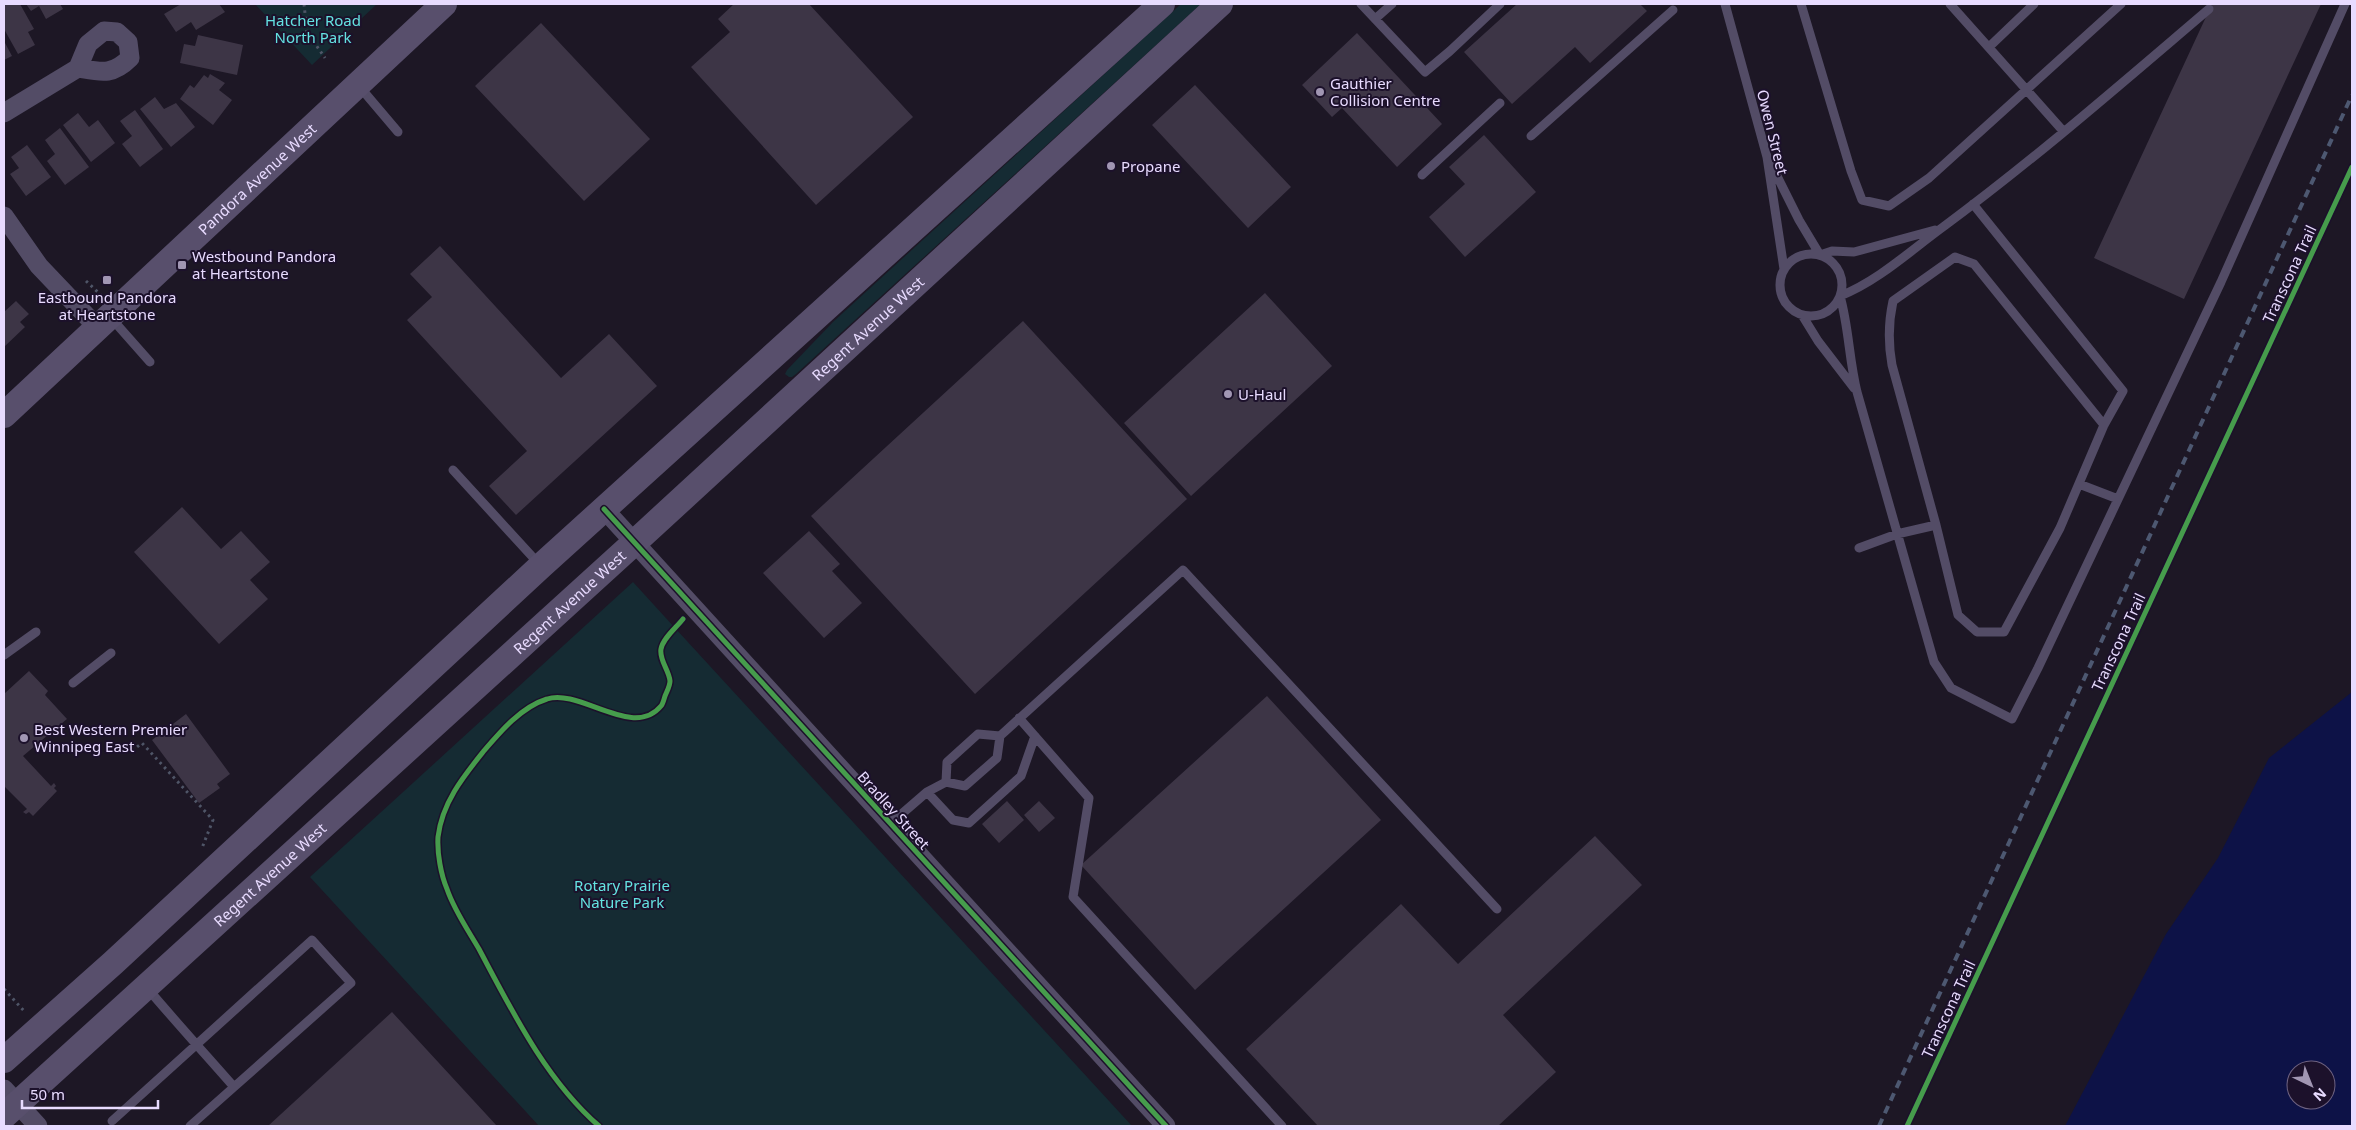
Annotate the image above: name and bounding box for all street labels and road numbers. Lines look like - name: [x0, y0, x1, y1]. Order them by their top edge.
- street label: Owen Street: [1753, 87, 1793, 177]
- street label: Pandora Avenue West: [194, 118, 321, 239]
- street label: Transcona Trail: [2258, 222, 2320, 326]
- street label: Regent Avenue West: [807, 271, 928, 385]
- street label: Regent Avenue West: [509, 545, 630, 658]
- street label: Transcona Trail: [2087, 590, 2149, 694]
- street label: Bradley Street: [854, 767, 935, 854]
- street label: Regent Avenue West: [209, 818, 331, 931]
- street label: Transcona Trail: [1917, 957, 1979, 1061]

